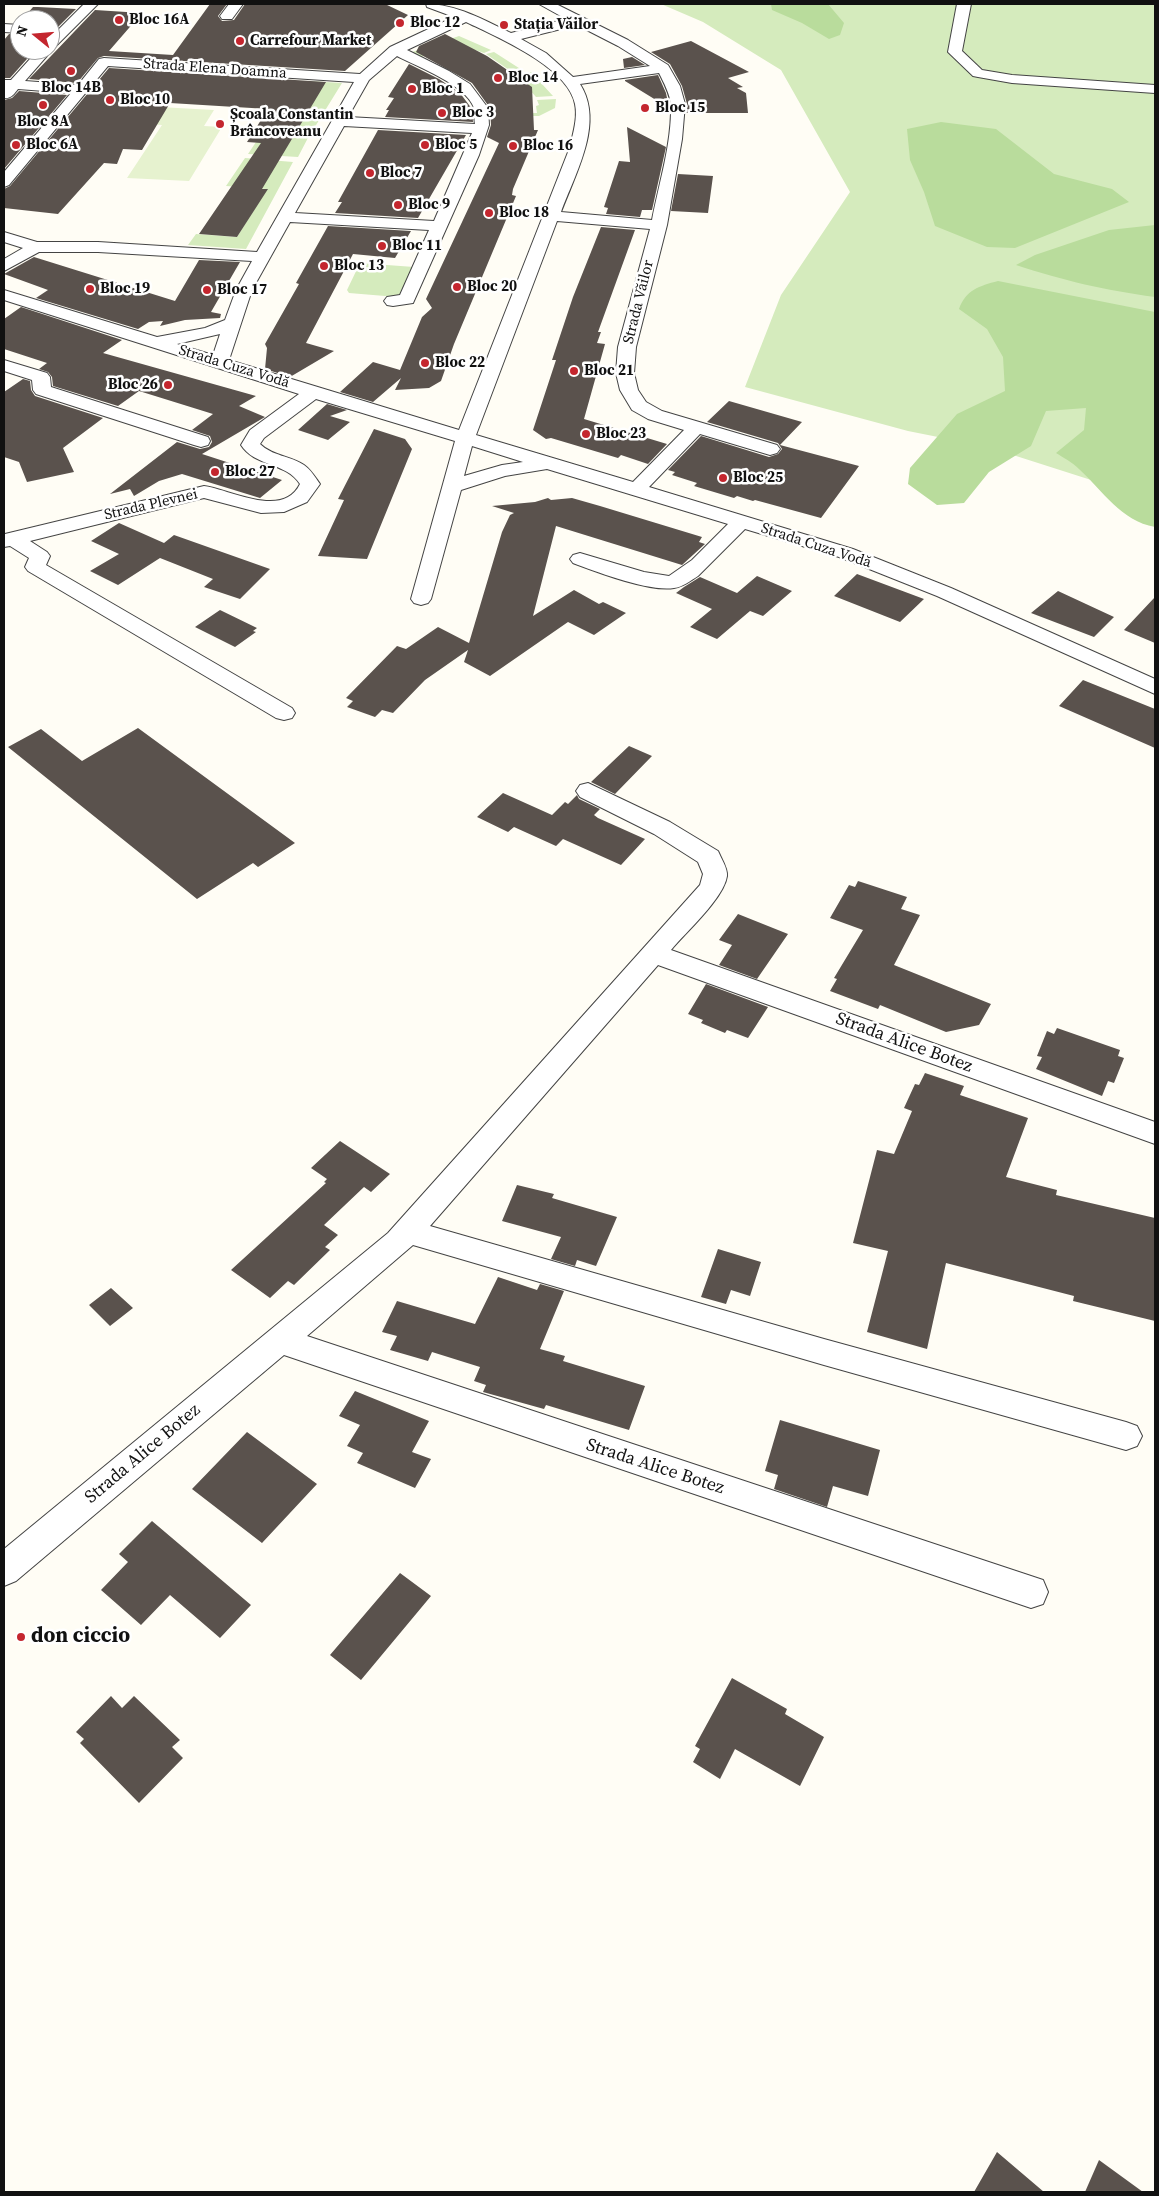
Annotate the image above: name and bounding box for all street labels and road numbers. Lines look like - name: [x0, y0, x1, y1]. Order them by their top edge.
- street label: Strada Elena Doamna: [143, 55, 287, 83]
- street label: Strada Văilor: [620, 258, 658, 346]
- street label: Strada Cuza Vodă: [176, 342, 292, 392]
- street label: Strada Plevnei: [103, 486, 199, 524]
- street label: Strada Cuza Vodă: [759, 520, 873, 572]
- street label: Strada Alice Botez: [833, 1008, 975, 1078]
- street label: Strada Alice Botez: [81, 1399, 205, 1509]
- street label: Strada Alice Botez: [583, 1434, 727, 1500]

